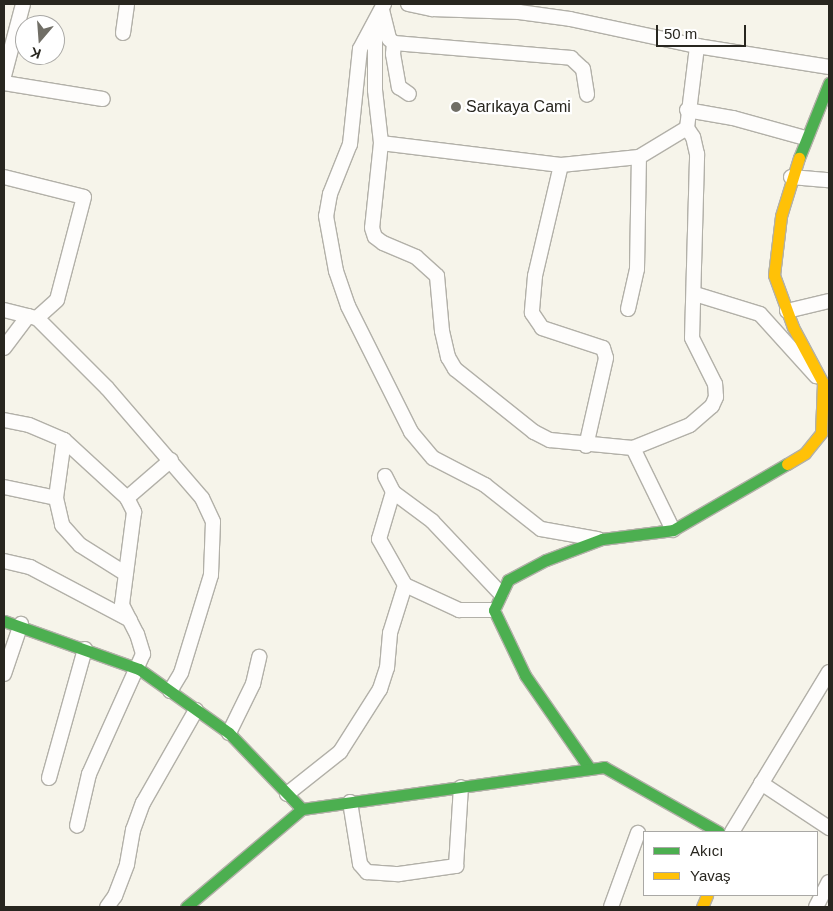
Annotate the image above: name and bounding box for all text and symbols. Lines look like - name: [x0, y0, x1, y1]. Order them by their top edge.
- north arrow: [15, 15, 65, 65]
- scale bar: [658, 15, 748, 47]
- text: 50 m: [664, 25, 697, 42]
- text: K: [28, 44, 43, 62]
- place label: Sarıkaya Cami: [466, 97, 571, 117]
- marker: Sarıkaya Cami: [450, 101, 462, 113]
- legend: [643, 831, 818, 896]
- text: Akıcı: [690, 842, 723, 859]
- text: Yavaş: [690, 867, 731, 884]

